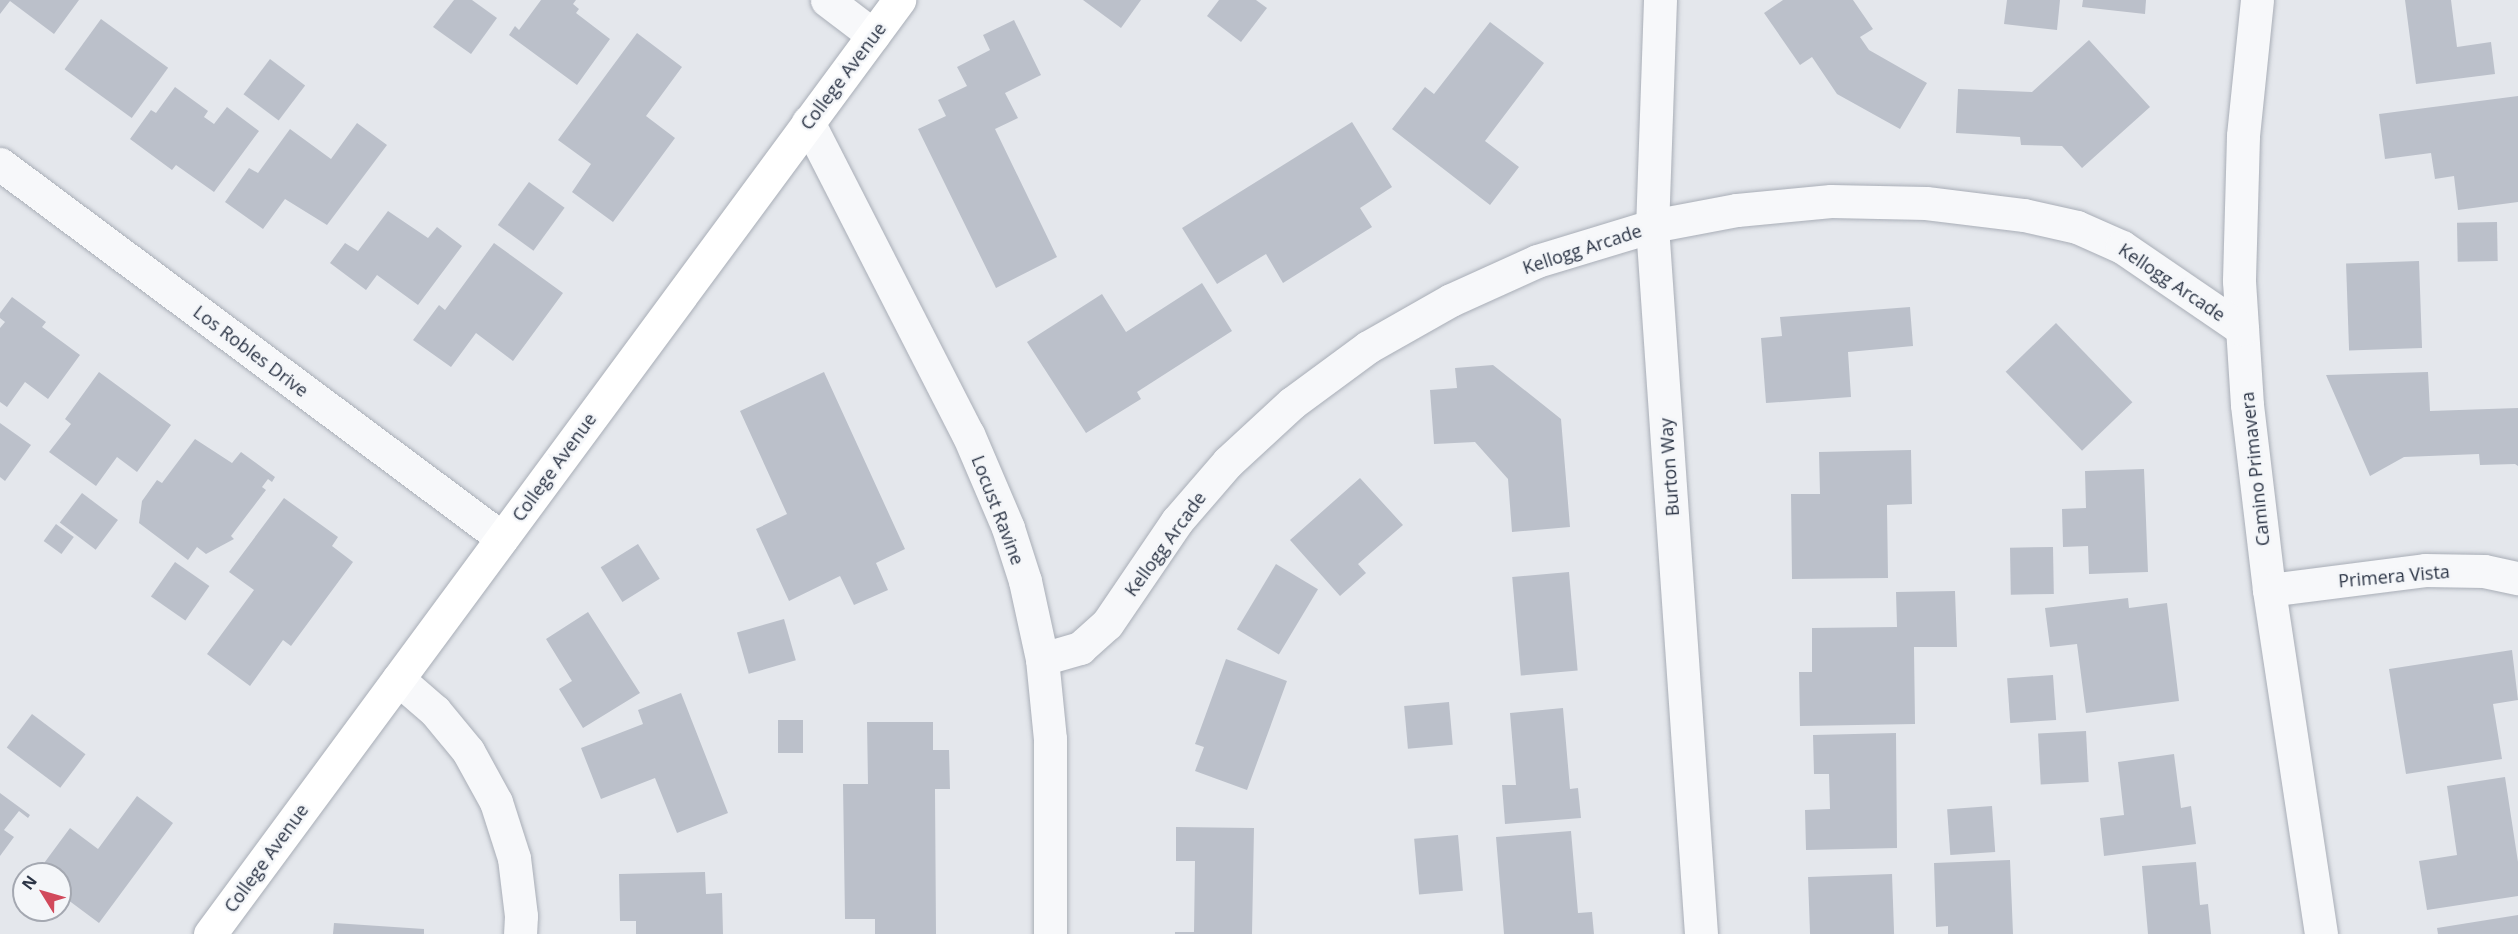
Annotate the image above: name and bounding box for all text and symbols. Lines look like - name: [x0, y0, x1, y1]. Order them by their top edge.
- street label: College Avenue: [796, 18, 890, 134]
- street label: Kellogg Arcade: [1520, 220, 1644, 278]
- street label: Kellogg Arcade: [2115, 238, 2229, 326]
- street label: Los Robles Drive: [189, 301, 313, 401]
- street label: Camino Primavera: [2236, 391, 2274, 547]
- street label: College Avenue: [507, 409, 601, 525]
- street label: Burton Way: [1655, 417, 1683, 517]
- street label: Locust Ravine: [967, 452, 1029, 568]
- street label: Kellogg Arcade: [1120, 488, 1210, 600]
- street label: Primera Vista: [2337, 560, 2451, 592]
- street label: College Avenue: [219, 800, 313, 916]
- north arrow: [12, 862, 72, 922]
- text: N: [17, 871, 42, 894]

